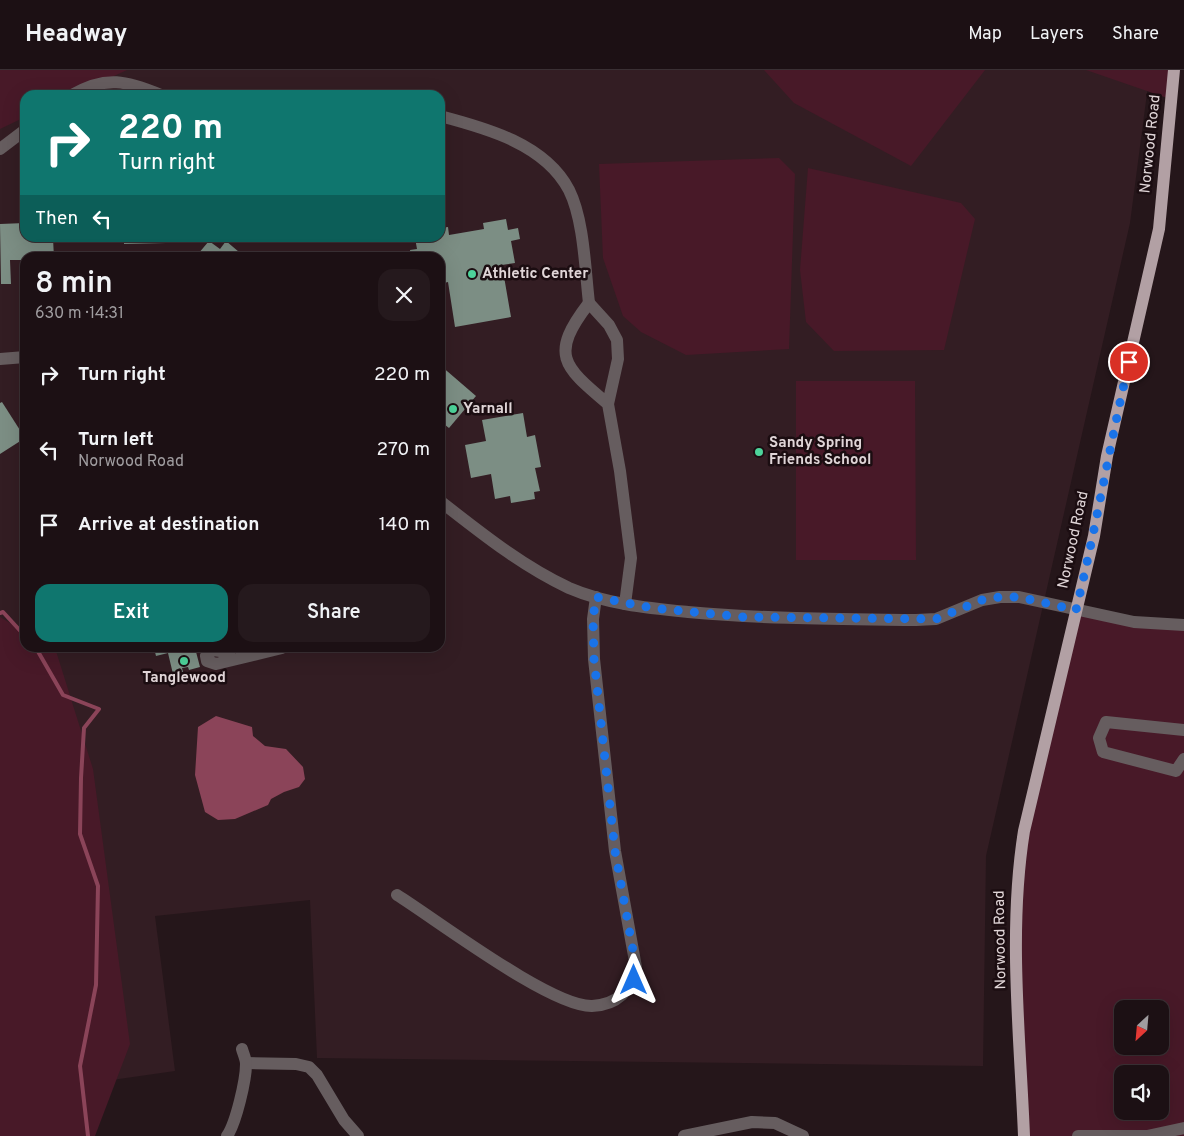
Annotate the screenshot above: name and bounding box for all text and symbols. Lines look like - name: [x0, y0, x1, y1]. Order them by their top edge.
- text: Headway: [25, 20, 127, 50]
- text: Map: [968, 23, 1002, 46]
- text: Layers: [1030, 23, 1084, 46]
- text: Share: [1112, 23, 1159, 46]
- street label: Norwood Road: [1136, 94, 1166, 194]
- text: 220 m: [118, 107, 223, 151]
- icon: right: [35, 110, 100, 175]
- text: Turn right: [118, 150, 215, 177]
- icon: left: [88, 205, 116, 233]
- text: Then: [35, 207, 78, 231]
- place label: Athletic Center: [482, 265, 589, 284]
- text: 8 min: [35, 266, 113, 303]
- marker: Athletic Center: [466, 268, 478, 280]
- button: close: [378, 269, 430, 321]
- text: 630 m · 14:31: [35, 304, 124, 324]
- pin: [1108, 341, 1150, 383]
- icon: arrive: [1115, 348, 1143, 376]
- icon: right: [35, 361, 63, 389]
- text: Turn right: [78, 363, 166, 387]
- text: 220 m: [374, 363, 430, 387]
- place label: Yarnall: [463, 400, 513, 419]
- marker: Yarnall: [447, 403, 459, 415]
- text: Turn left: [78, 428, 154, 452]
- place label: Sandy Spring Friends School: [769, 434, 871, 470]
- icon: left: [35, 436, 63, 464]
- text: 270 m: [376, 438, 430, 462]
- marker: Sandy Spring Friends School: [753, 446, 765, 458]
- text: Norwood Road: [78, 452, 184, 472]
- street label: Norwood Road: [1054, 489, 1094, 591]
- icon: arrive: [35, 511, 63, 539]
- text: Arrive at destination: [78, 513, 259, 537]
- text: 140 m: [379, 513, 430, 537]
- button: Exit: [35, 584, 228, 642]
- button: Share: [238, 584, 430, 642]
- marker: Tanglewood: [178, 655, 190, 667]
- place label: Tanglewood: [142, 669, 226, 688]
- street label: Norwood Road: [991, 890, 1011, 990]
- position arrow: [607, 953, 659, 1005]
- north arrow: [1114, 1000, 1169, 1055]
- map controls: [1114, 1000, 1169, 1120]
- button: sound: [1114, 1065, 1169, 1120]

